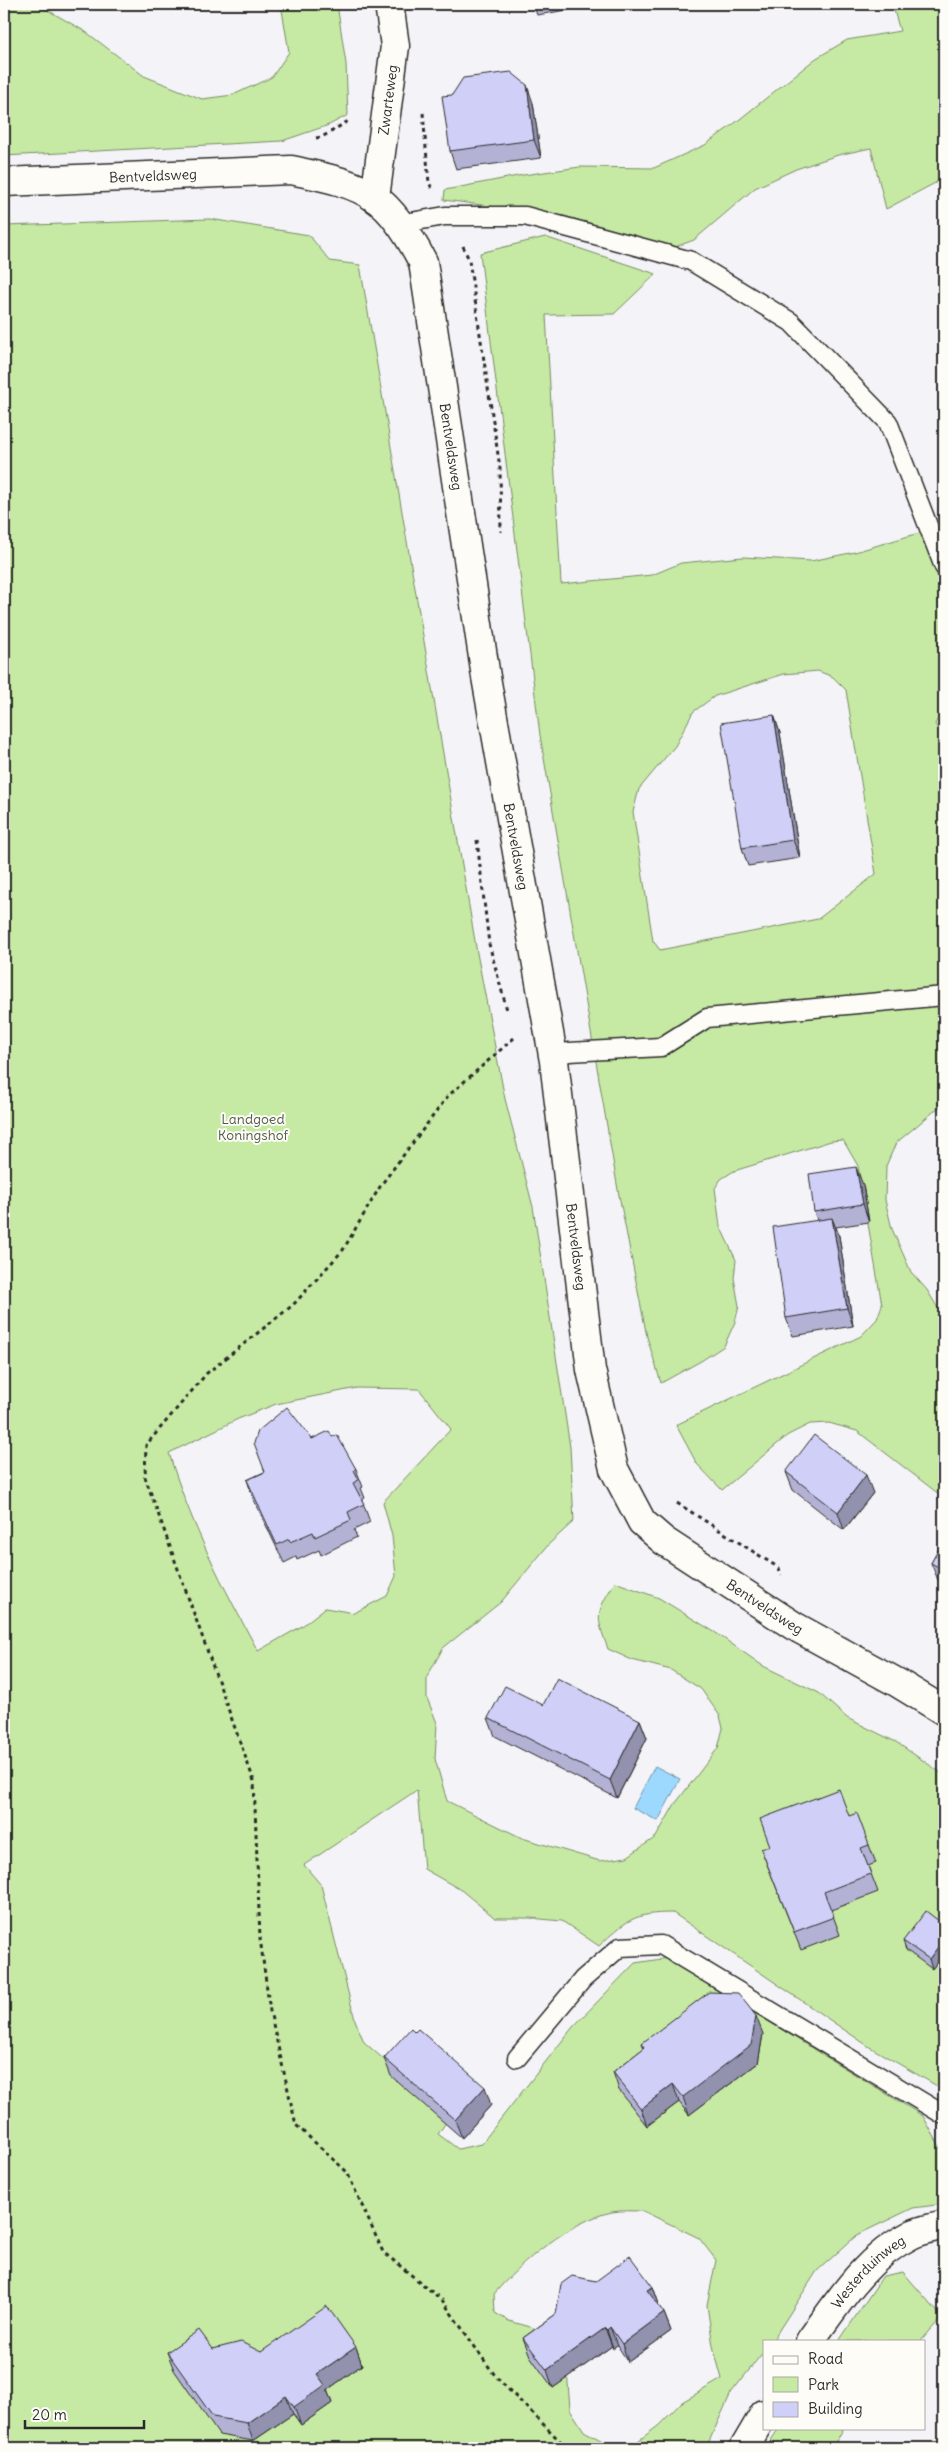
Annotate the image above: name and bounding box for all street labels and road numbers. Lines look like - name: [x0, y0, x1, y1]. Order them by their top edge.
- street label: Zwarteweg: [374, 64, 401, 136]
- street label: Bentveldsweg: [109, 165, 197, 187]
- street label: Bentveldsweg: [436, 402, 467, 492]
- street label: Bentveldsweg: [499, 802, 533, 891]
- street label: Bentveldsweg: [562, 1202, 590, 1292]
- street label: Bentveldsweg: [723, 1575, 806, 1638]
- street label: Westerduinweg: [827, 2231, 908, 2312]

